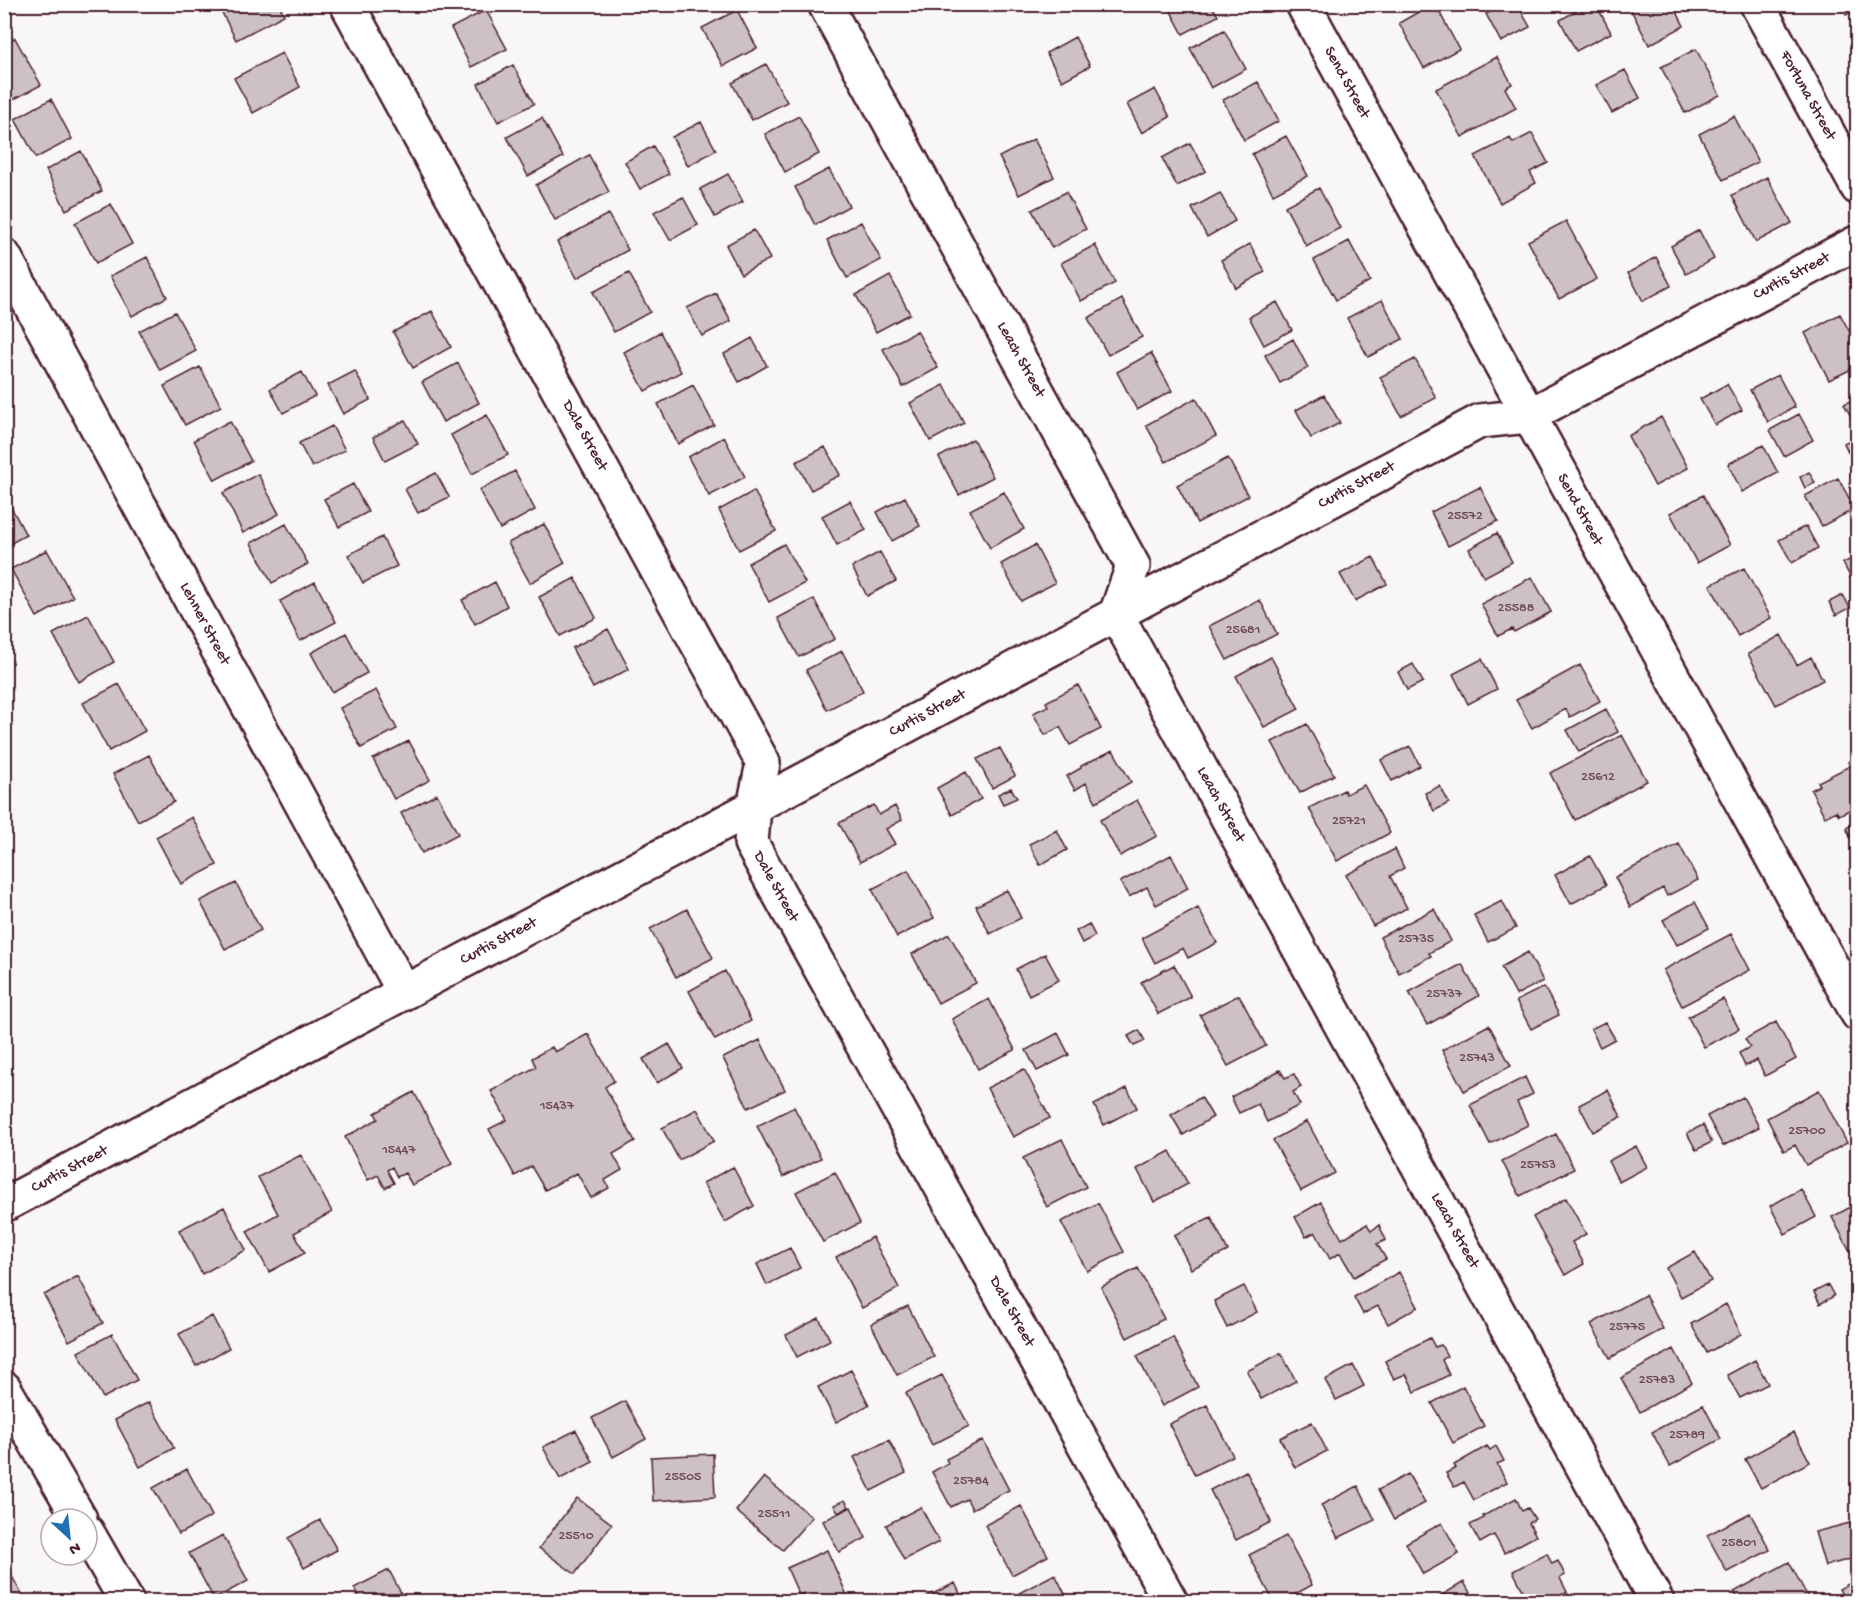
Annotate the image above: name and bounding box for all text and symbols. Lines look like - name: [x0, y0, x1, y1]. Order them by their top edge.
- street label: Send Street: [1319, 44, 1374, 123]
- street label: Fortuna Street: [1774, 47, 1840, 145]
- street label: Curtis Street: [1750, 248, 1835, 305]
- street label: Leach Street: [991, 319, 1049, 402]
- street label: Dale Street: [556, 397, 612, 476]
- street label: Curtis Street: [1315, 457, 1400, 514]
- street label: Send Street: [1552, 471, 1607, 550]
- house number: 25572: [1447, 508, 1483, 525]
- street label: Lehner Street: [174, 580, 234, 670]
- house number: 25588: [1498, 600, 1535, 617]
- house number: 25681: [1226, 622, 1260, 639]
- street label: Curtis Street: [886, 685, 971, 742]
- street label: Leach Street: [1191, 764, 1249, 847]
- house number: 25612: [1581, 769, 1615, 786]
- house number: 25721: [1332, 813, 1366, 830]
- street label: Dale Street: [747, 848, 803, 927]
- street label: Curtis Street: [457, 913, 542, 970]
- house number: 25735: [1398, 931, 1434, 948]
- house number: 25737: [1426, 986, 1463, 1003]
- house number: 25743: [1459, 1050, 1495, 1067]
- house number: 15437: [539, 1098, 575, 1115]
- house number: 25700: [1788, 1123, 1826, 1140]
- street label: Curtis Street: [28, 1141, 113, 1198]
- house number: 15447: [381, 1142, 416, 1159]
- house number: 25753: [1520, 1157, 1556, 1174]
- street label: Leach Street: [1425, 1190, 1483, 1273]
- street label: Dale Street: [983, 1273, 1039, 1352]
- house number: 25775: [1609, 1319, 1645, 1336]
- house number: 25783: [1639, 1372, 1675, 1389]
- house number: 25789: [1669, 1427, 1705, 1444]
- house number: 25505: [665, 1469, 701, 1486]
- house number: 25784: [953, 1473, 989, 1490]
- house number: 25511: [758, 1506, 790, 1523]
- north arrow: [39, 1507, 99, 1567]
- house number: 25510: [558, 1528, 594, 1545]
- house number: 25801: [1721, 1535, 1757, 1552]
- text: N: [65, 1536, 83, 1558]

